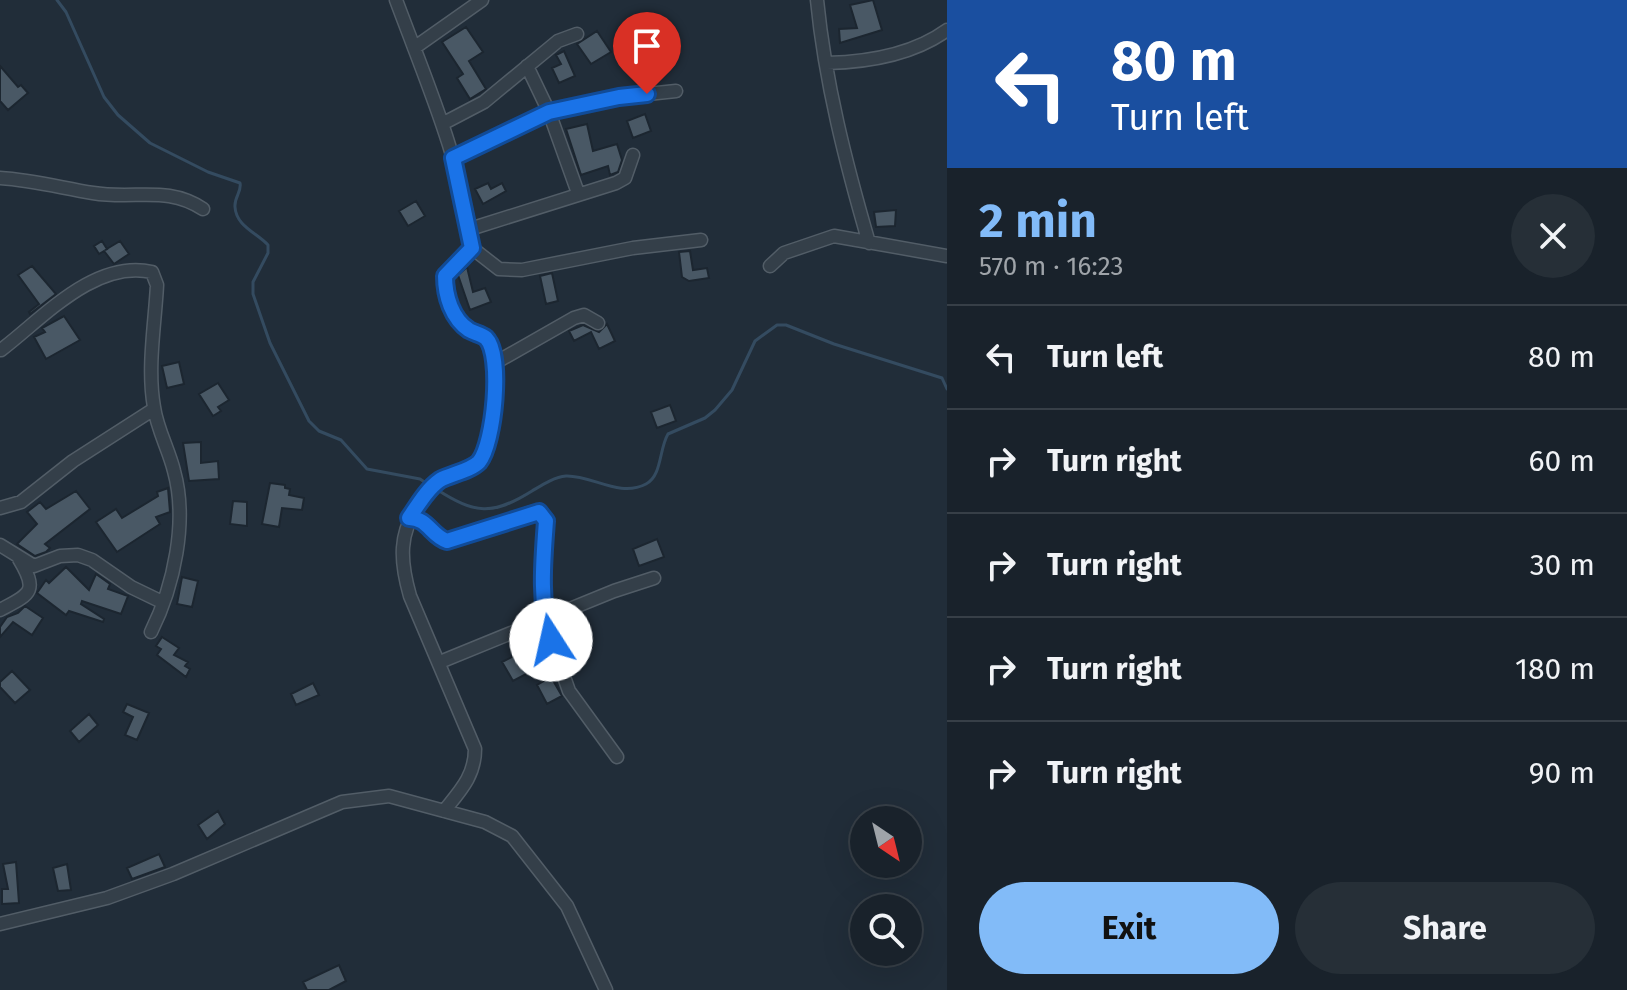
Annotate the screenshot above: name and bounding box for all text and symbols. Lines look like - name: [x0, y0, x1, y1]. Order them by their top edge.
- pin: [613, 12, 681, 94]
- icon: arrive: [625, 24, 669, 68]
- text: 80 m: [1111, 28, 1237, 95]
- icon: left: [979, 32, 1083, 136]
- text: Turn left: [1111, 96, 1249, 140]
- text: 2 min: [979, 192, 1097, 250]
- button: close: [1511, 194, 1595, 278]
- text: 570 m · 16:23: [979, 251, 1123, 282]
- icon: left: [979, 335, 1023, 379]
- text: Turn left: [1047, 339, 1163, 375]
- text: 80 m: [1528, 339, 1595, 375]
- icon: right: [979, 439, 1023, 483]
- text: Turn right: [1047, 443, 1182, 479]
- text: 60 m: [1529, 443, 1595, 479]
- icon: right: [979, 543, 1023, 587]
- text: Turn right: [1047, 547, 1182, 583]
- text: 30 m: [1530, 547, 1595, 583]
- position arrow: [509, 598, 593, 682]
- icon: right: [979, 647, 1023, 691]
- text: Turn right: [1047, 651, 1182, 687]
- text: 180 m: [1515, 651, 1595, 687]
- icon: right: [979, 751, 1023, 795]
- text: Turn right: [1047, 755, 1182, 791]
- text: 90 m: [1529, 755, 1595, 791]
- north arrow: [850, 806, 922, 878]
- map controls: [850, 806, 922, 966]
- button: Exit: [979, 882, 1279, 974]
- button: Share: [1295, 882, 1595, 974]
- button: search: [850, 894, 922, 966]

